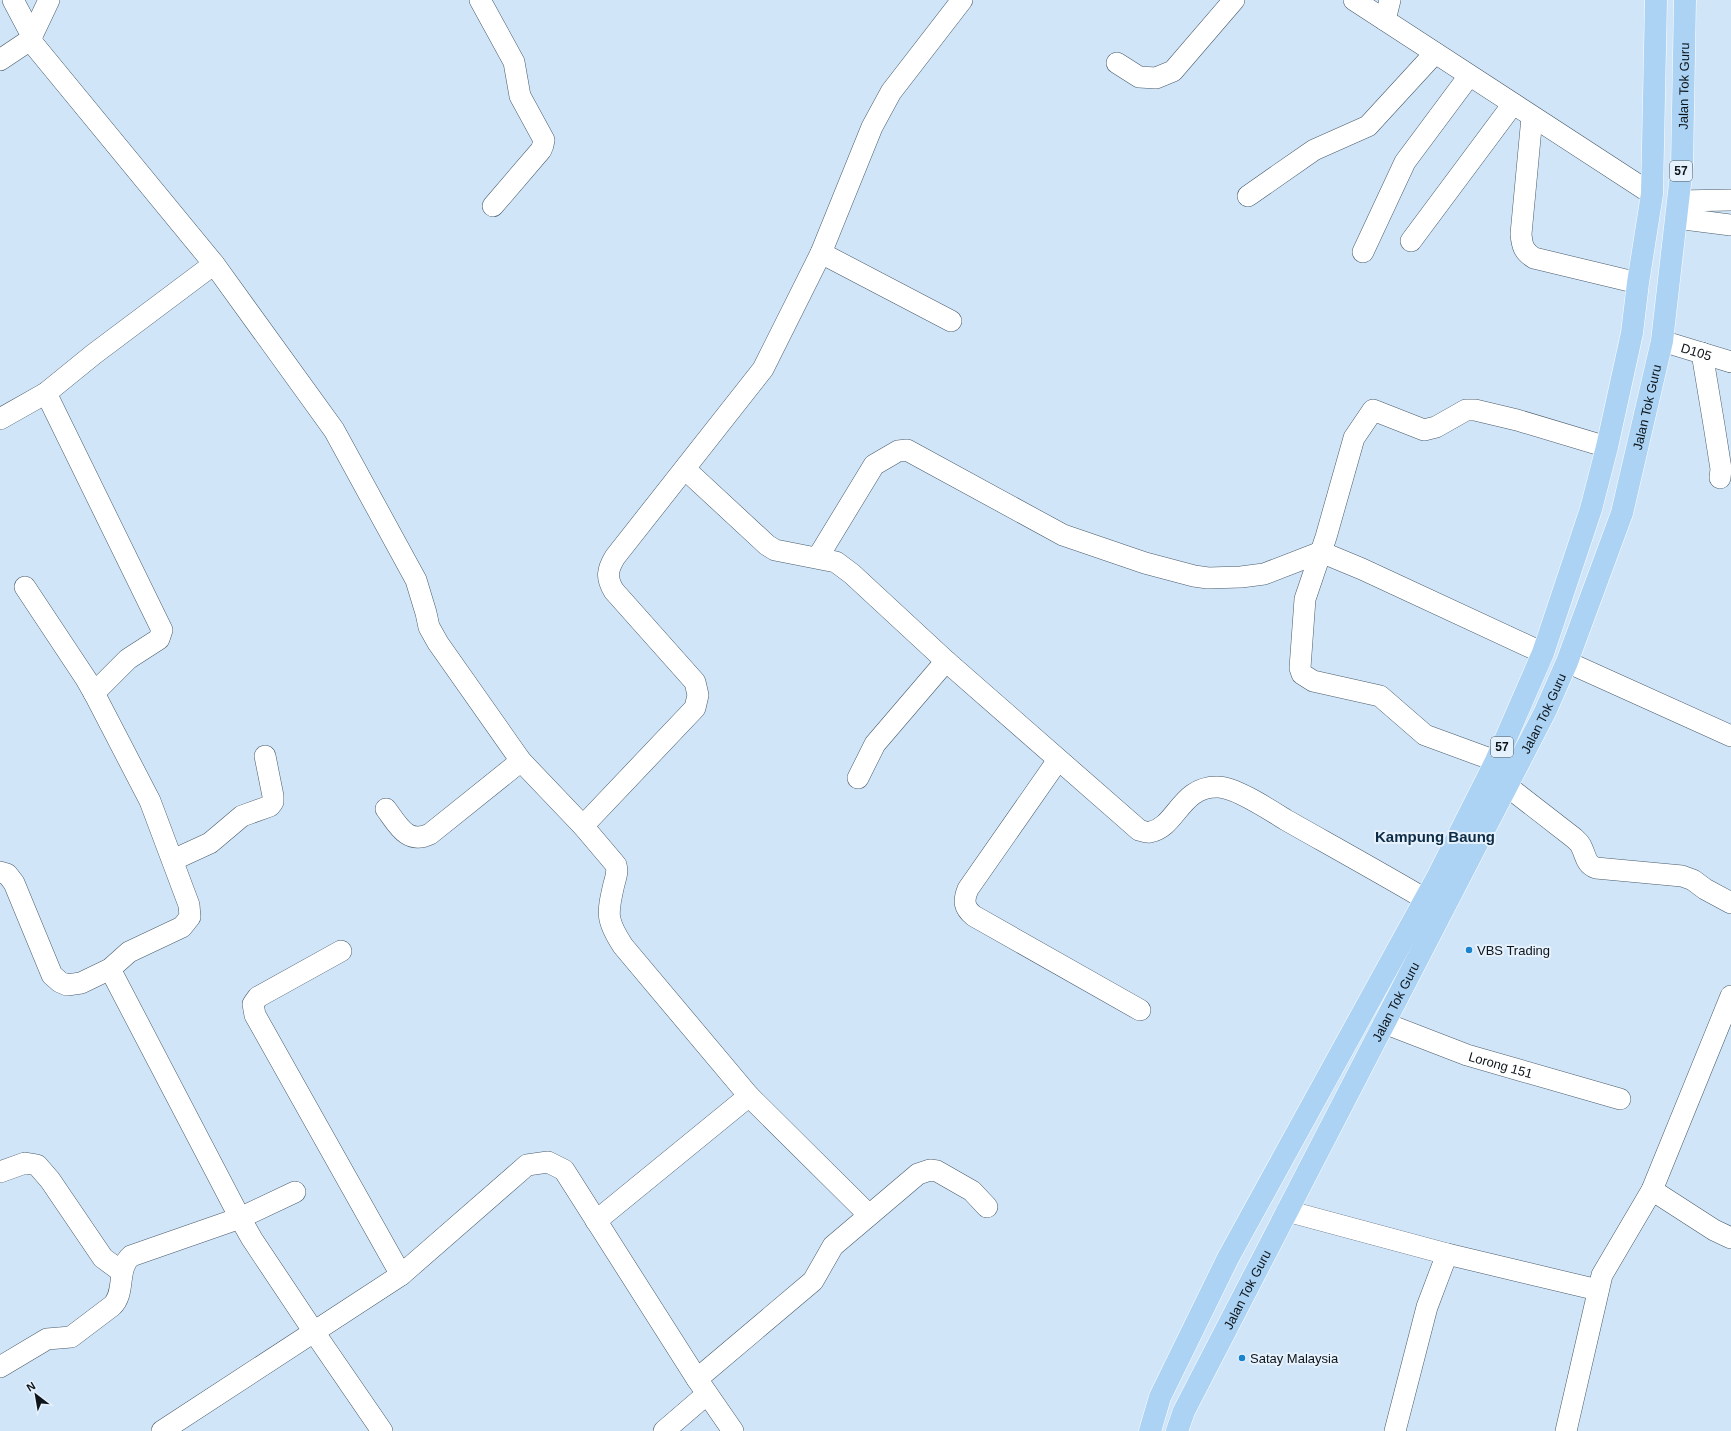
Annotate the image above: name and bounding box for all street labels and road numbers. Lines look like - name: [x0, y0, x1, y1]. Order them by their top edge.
- street label: Jalan Tok Guru: [1675, 42, 1692, 130]
- road number: 57: [1670, 161, 1692, 181]
- street label: D105: [1679, 340, 1713, 363]
- street label: Jalan Tok Guru: [1629, 363, 1664, 451]
- street label: Jalan Tok Guru: [1517, 671, 1569, 756]
- road number: 57: [1491, 737, 1513, 757]
- street label: Jalan Tok Guru: [1369, 959, 1422, 1044]
- street label: Lorong 151: [1467, 1048, 1534, 1081]
- street label: Jalan Tok Guru: [1220, 1247, 1273, 1332]

